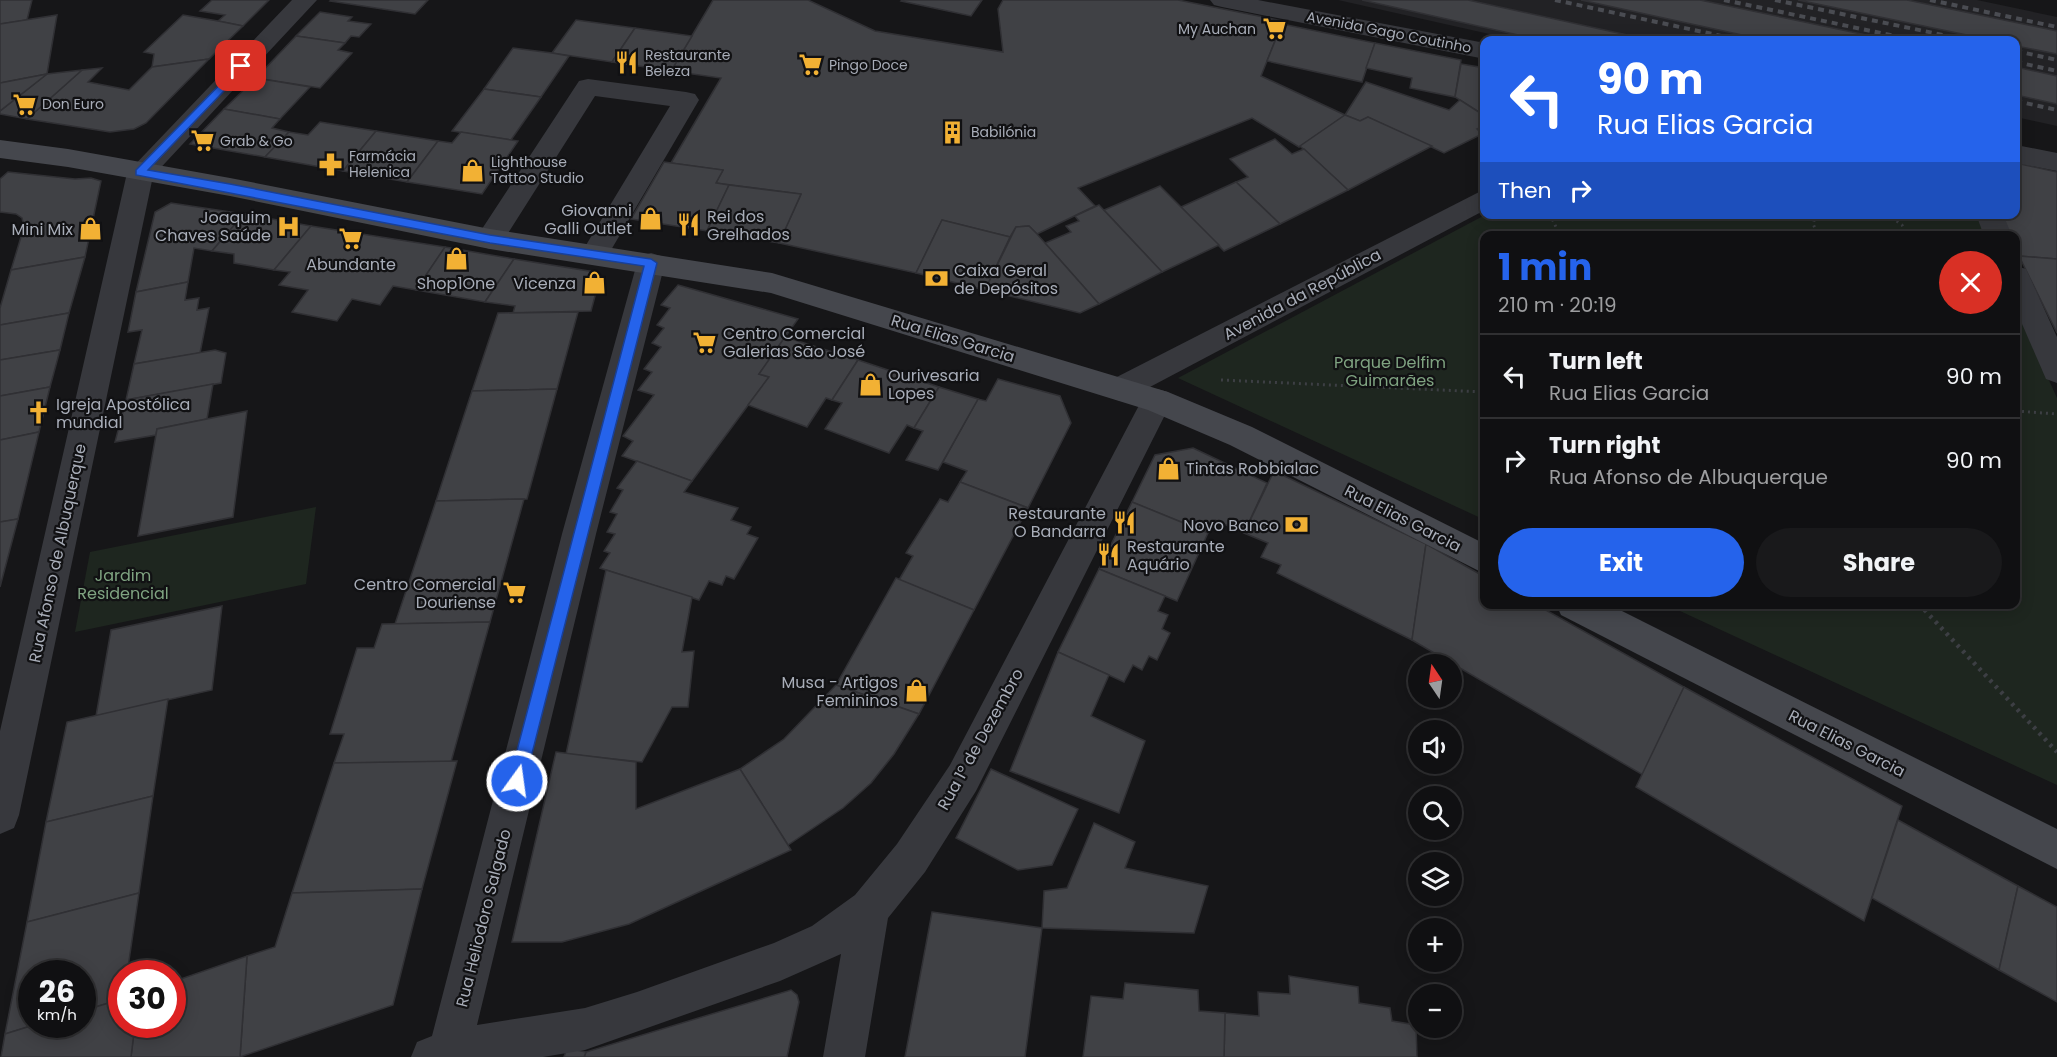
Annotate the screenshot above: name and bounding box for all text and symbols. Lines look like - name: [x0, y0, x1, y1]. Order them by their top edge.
- street label: Avenida Gago Coutinho: [1305, 6, 1473, 58]
- supermarket icon: My Auchan: [1261, 16, 1287, 42]
- place label: My Auchan: [1178, 19, 1256, 39]
- pin: [215, 40, 266, 91]
- place label: Restaurante Beleza: [645, 45, 731, 81]
- icon: arrive: [224, 49, 257, 82]
- restaurant icon: Restaurante Beleza: [614, 50, 640, 76]
- text: 90 m: [1597, 50, 1704, 109]
- supermarket icon: Pingo Doce: [798, 52, 824, 78]
- place label: Pingo Doce: [829, 55, 908, 75]
- icon: left: [1498, 60, 1576, 138]
- supermarket icon: Don Euro: [11, 91, 37, 117]
- place label: Don Euro: [42, 94, 104, 114]
- text: Rua Elias Garcia: [1597, 106, 1813, 143]
- building icon: Babilónia: [940, 119, 966, 145]
- place label: Babilónia: [971, 122, 1036, 142]
- supermarket icon: Grab & Go: [189, 128, 215, 154]
- place label: Grab & Go: [220, 131, 293, 151]
- place label: Farmácia Helenica: [349, 146, 416, 182]
- pharmacy icon: Farmácia Helenica: [318, 151, 344, 177]
- place label: Lighthouse Tattoo Studio: [491, 152, 584, 188]
- shop icon: Lighthouse Tattoo Studio: [460, 157, 486, 183]
- icon: right: [1564, 174, 1597, 207]
- text: Then: [1498, 175, 1552, 206]
- place label: Giovanni Galli Outlet: [544, 199, 632, 240]
- place label: Rei dos Grelhados: [707, 205, 790, 246]
- place label: Joaquim Chaves Saúde: [155, 206, 271, 247]
- shop icon: Giovanni Galli Outlet: [637, 206, 663, 232]
- restaurant icon: Rei dos Grelhados: [676, 212, 702, 238]
- hospital icon: Joaquim Chaves Saúde: [276, 213, 302, 239]
- shop icon: Mini Mix: [78, 216, 104, 242]
- place label: Mini Mix: [11, 218, 73, 241]
- supermarket icon: Abundante: [338, 226, 364, 252]
- text: 1 min: [1498, 242, 1592, 293]
- street label: Avenida da República: [1219, 243, 1385, 346]
- shop icon: Shop1One: [443, 245, 469, 271]
- button: close: [1939, 251, 2002, 314]
- place label: Abundante: [306, 253, 396, 276]
- place label: Caixa Geral de Depósitos: [954, 259, 1058, 300]
- bank icon: Caixa Geral de Depósitos: [923, 266, 949, 292]
- shop icon: Vicenza: [581, 270, 607, 296]
- place label: Shop1One: [417, 272, 495, 295]
- place label: Vicenza: [513, 272, 576, 295]
- text: 210 m · 20:19: [1498, 291, 1617, 319]
- street label: Rua Elias Garcia: [888, 309, 1018, 368]
- place label: Centro Comercial Galerias São José: [723, 322, 865, 363]
- supermarket icon: Centro Comercial Galerias São José: [692, 329, 718, 355]
- text: Turn left: [1549, 346, 1643, 377]
- park label: Parque Delfim Guimarães: [1334, 351, 1446, 392]
- icon: left: [1498, 360, 1531, 393]
- text: 90 m: [1946, 361, 2002, 392]
- place label: Ourivesaria Lopes: [888, 364, 980, 405]
- shop icon: Ourivesaria Lopes: [857, 371, 883, 397]
- text: Rua Elias Garcia: [1549, 379, 1709, 407]
- place label: Igreja Apostólica mundial: [56, 393, 190, 434]
- church icon: Igreja Apostólica mundial: [25, 400, 51, 426]
- text: Turn right: [1549, 430, 1660, 461]
- street label: Rua Afonso de Albuquerque: [23, 441, 92, 665]
- icon: right: [1498, 444, 1531, 477]
- text: 90 m: [1946, 445, 2002, 476]
- shop icon: Tintas Robbialac: [1155, 455, 1181, 481]
- place label: Tintas Robbialac: [1186, 457, 1319, 480]
- text: Rua Afonso de Albuquerque: [1549, 463, 1828, 491]
- street label: Rua Elias Garcia: [1340, 479, 1465, 558]
- place label: Restaurante O Bandarra: [1008, 502, 1106, 543]
- restaurant icon: Restaurante O Bandarra: [1111, 509, 1137, 535]
- bank icon: Novo Banco: [1284, 512, 1310, 538]
- place label: Novo Banco: [1183, 514, 1279, 537]
- button: Exit: [1498, 528, 1744, 597]
- button: Share: [1756, 528, 2002, 597]
- place label: Restaurante Aquário: [1127, 535, 1225, 576]
- restaurant icon: Restaurante Aquário: [1096, 542, 1122, 568]
- park label: Jardim Residencial: [77, 564, 169, 605]
- place label: Centro Comercial Douriense: [354, 573, 496, 614]
- supermarket icon: Centro Comercial Douriense: [501, 580, 527, 606]
- north arrow: [1408, 654, 1462, 708]
- map controls: [1408, 654, 1462, 1038]
- street label: Rua 1º de Dezembro: [932, 664, 1029, 814]
- place label: Musa - Artigos Femininos: [782, 671, 898, 712]
- shop icon: Musa - Artigos Femininos: [903, 678, 929, 704]
- street label: Rua Elias Garcia: [1784, 704, 1909, 783]
- button: sound: [1408, 720, 1462, 774]
- position arrow: [485, 749, 549, 813]
- button: search: [1408, 786, 1462, 840]
- street label: Rua Heliodoro Salgado: [450, 827, 517, 1009]
- button: layers: [1408, 852, 1462, 906]
- button: +: [1408, 918, 1462, 972]
- speed limit sign: 30: [108, 960, 186, 1038]
- text: 26: [39, 970, 75, 1013]
- button: −: [1408, 984, 1462, 1038]
- text: km/h: [37, 1004, 77, 1025]

